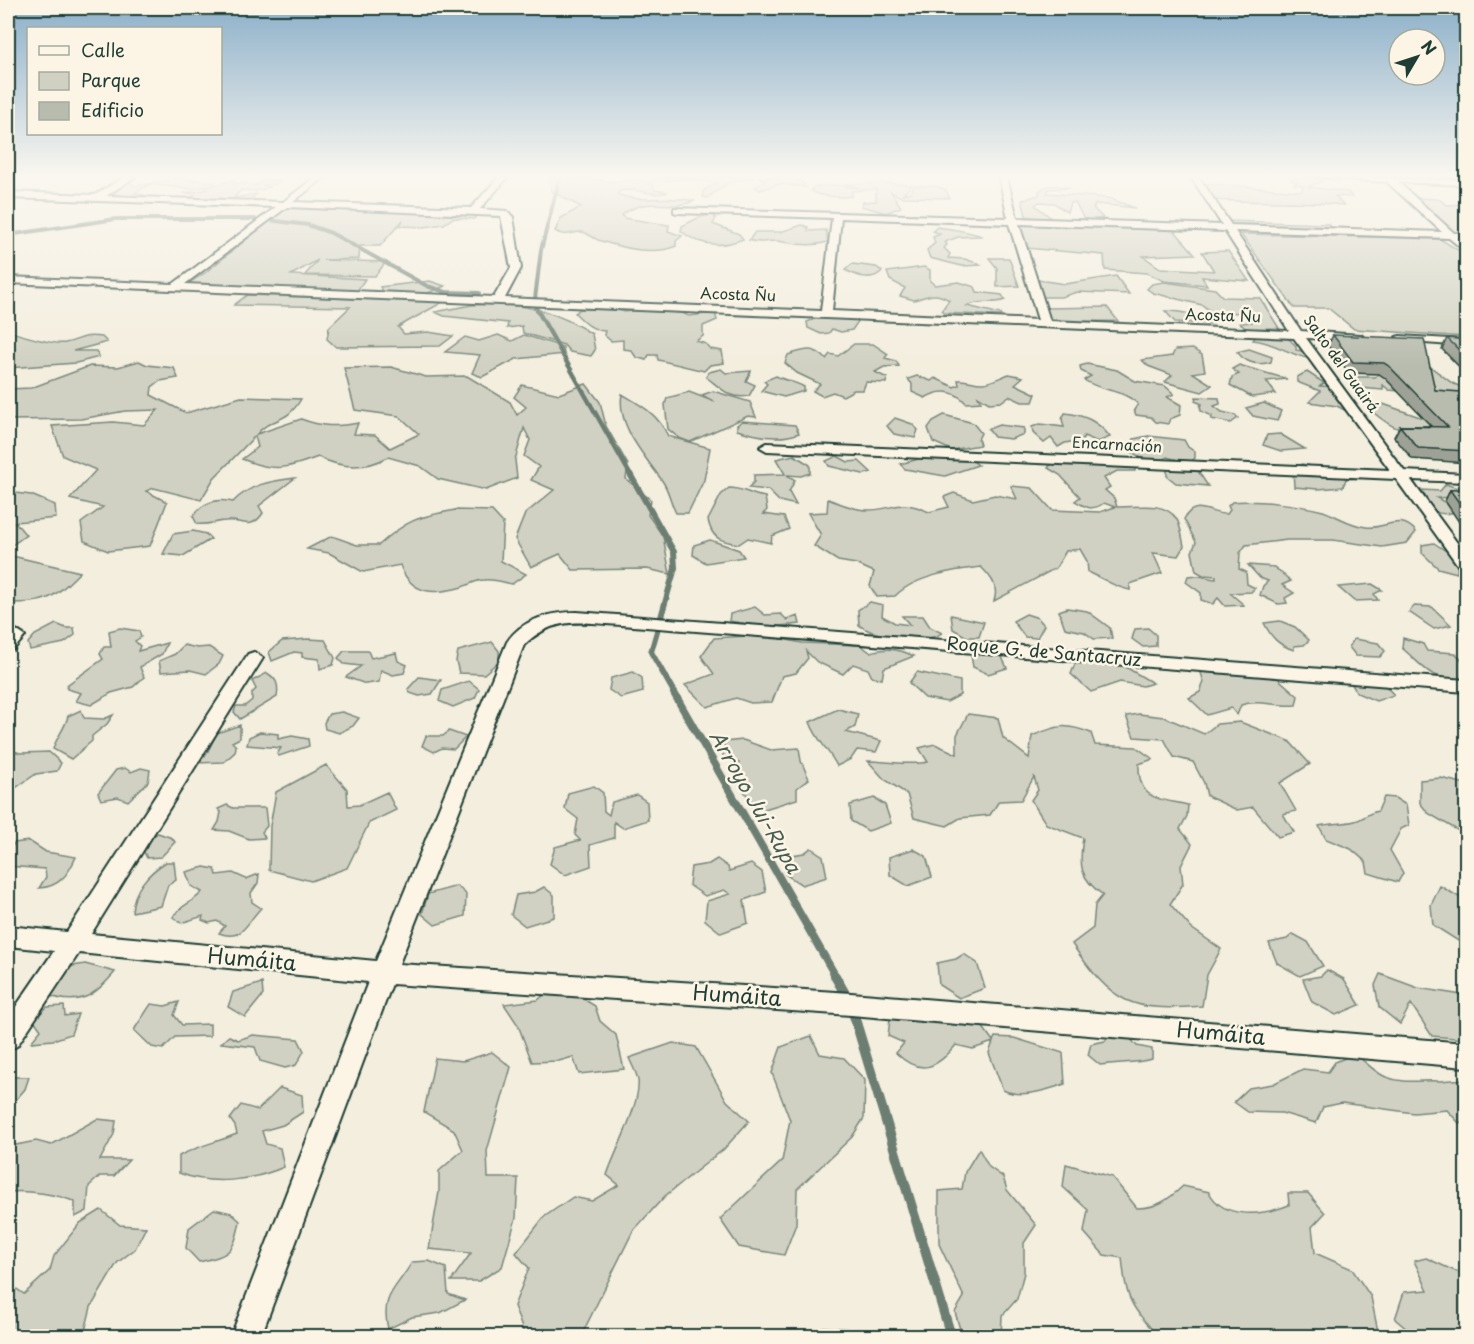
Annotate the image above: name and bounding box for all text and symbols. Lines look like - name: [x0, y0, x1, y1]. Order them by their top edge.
- legend: [27, 27, 222, 135]
- north arrow: [1387, 27, 1447, 87]
- text: N: [1416, 34, 1443, 59]
- text: Calle: [81, 36, 125, 63]
- text: Parque: [81, 66, 141, 93]
- text: Edificio: [81, 96, 144, 123]
- street label: Acosta Ñu: [700, 281, 776, 306]
- street label: Acosta Ñu: [1185, 302, 1261, 327]
- street label: Salto del Guairá: [1299, 309, 1386, 417]
- street label: Encarnación: [1071, 430, 1163, 457]
- street label: Roque G. de Santacruz: [946, 629, 1143, 672]
- water label: Arroyo Jui-Rupa: [703, 724, 809, 879]
- street label: Humáita: [206, 938, 299, 978]
- street label: Humáita: [692, 975, 783, 1013]
- street label: Humáita: [1175, 1012, 1268, 1052]

